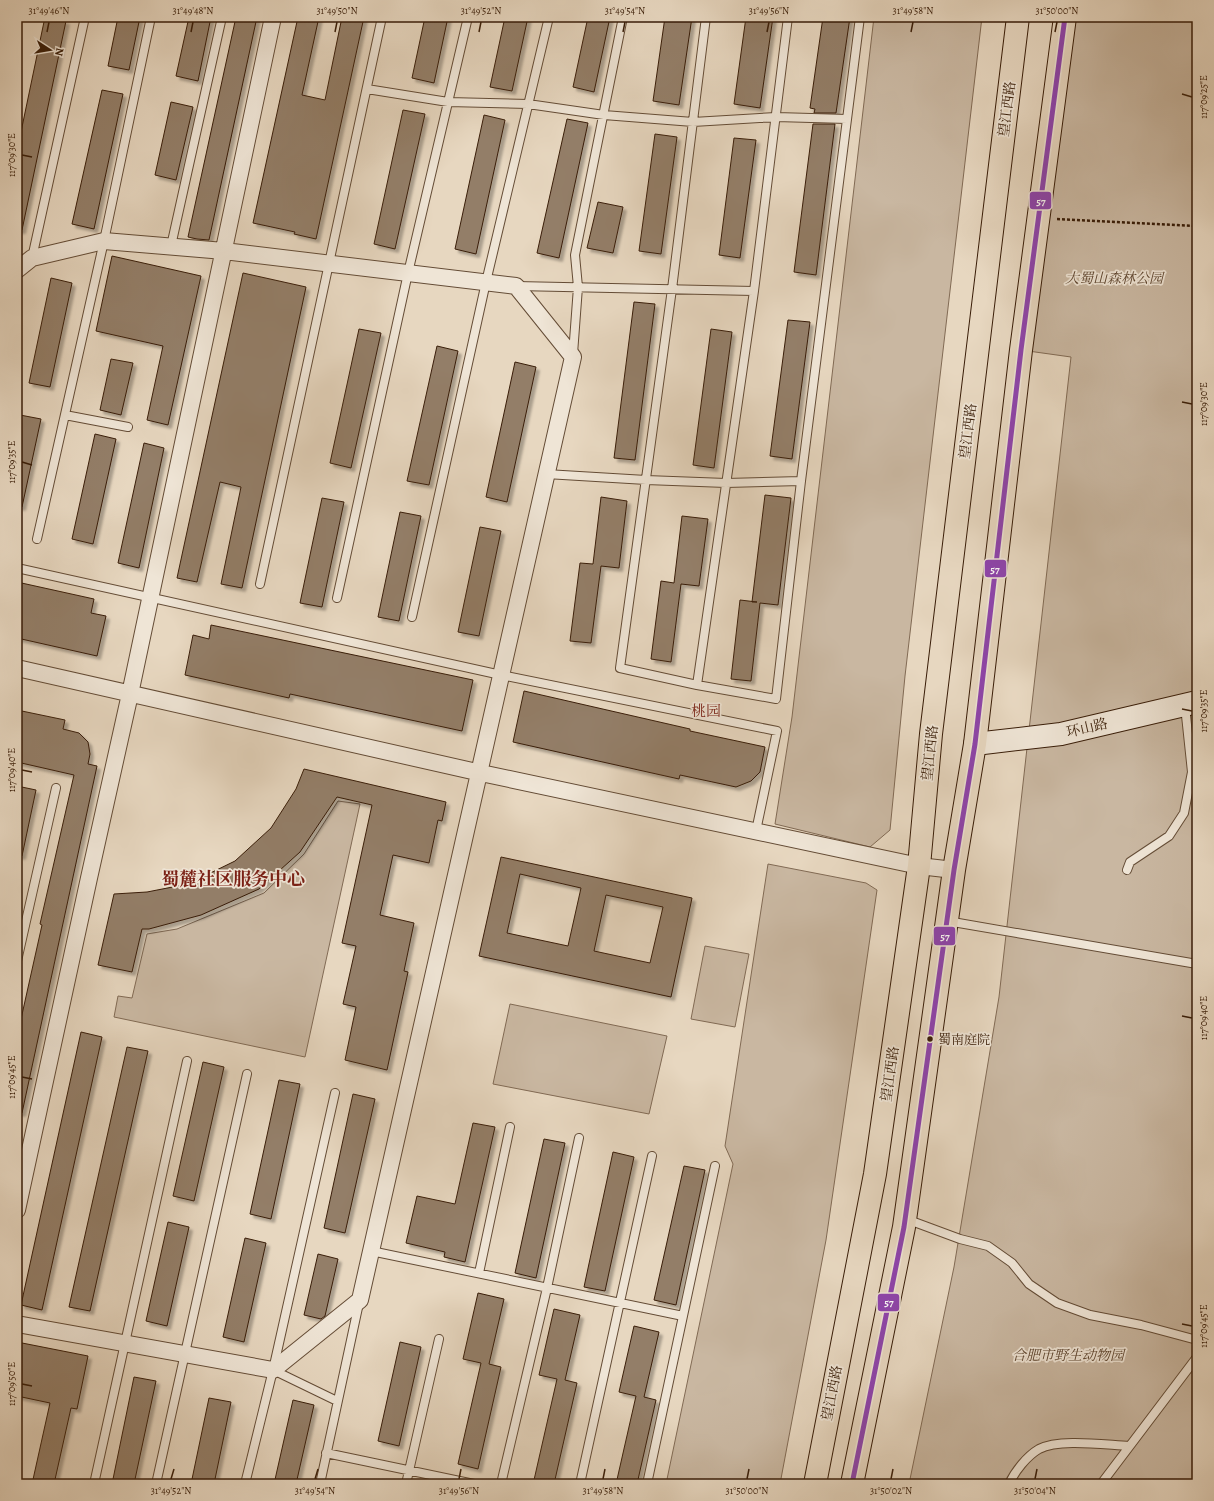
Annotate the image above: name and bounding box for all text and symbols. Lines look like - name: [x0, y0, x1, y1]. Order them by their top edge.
- text: 31°49'46"N: [29, 4, 69, 17]
- text: 31°49'48"N: [173, 4, 214, 17]
- text: 31°49'50"N: [316, 4, 358, 17]
- text: 31°49'52"N: [461, 4, 501, 17]
- text: 31°49'54"N: [605, 4, 645, 17]
- text: 31°49'56"N: [749, 4, 789, 17]
- text: 31°49'58"N: [893, 4, 933, 17]
- text: 31°50'00"N: [1036, 4, 1078, 17]
- north arrow: [30, 30, 70, 70]
- text: N: [51, 46, 67, 57]
- text: 117°09'25"E: [1197, 75, 1210, 119]
- street label: 望江西路: [994, 80, 1020, 138]
- text: 117°09'30"E: [5, 133, 18, 177]
- line badge: 57: [1029, 191, 1052, 210]
- text: 57: [1036, 194, 1046, 209]
- park label: 大蜀山森林公园: [1065, 269, 1165, 288]
- text: 117°09'30"E: [1197, 382, 1210, 426]
- street label: 望江西路: [955, 402, 981, 460]
- text: 117°09'35"E: [5, 440, 18, 484]
- line badge: 57: [984, 559, 1007, 578]
- text: 57: [990, 562, 1000, 577]
- text: 117°09'35"E: [1197, 689, 1210, 733]
- district label: 桃园: [691, 701, 721, 721]
- street label: 环山路: [1064, 714, 1110, 742]
- street label: 望江西路: [918, 724, 942, 782]
- text: 117°09'40"E: [5, 748, 18, 792]
- district label: 蜀麓社区服务中心: [161, 867, 305, 891]
- line badge: 57: [933, 926, 956, 946]
- text: 57: [940, 929, 950, 944]
- text: 117°09'40"E: [1197, 996, 1210, 1040]
- place label: 蜀南庭院: [938, 1031, 990, 1048]
- marker: 蜀南庭院: [925, 1034, 935, 1044]
- street label: 望江西路: [877, 1045, 903, 1103]
- text: 117°09'45"E: [5, 1055, 18, 1099]
- line badge: 57: [877, 1293, 900, 1312]
- text: 57: [884, 1295, 894, 1310]
- text: 117°09'45"E: [1197, 1304, 1210, 1348]
- park label: 合肥市野生动物园: [1012, 1346, 1126, 1365]
- text: 117°09'50"E: [5, 1362, 18, 1406]
- street label: 望江西路: [817, 1364, 847, 1422]
- text: 31°49'52"N: [151, 1484, 191, 1497]
- text: 31°49'54"N: [295, 1484, 335, 1497]
- text: 31°49'56"N: [439, 1484, 479, 1497]
- text: 31°49'58"N: [583, 1484, 623, 1497]
- text: 31°50'00"N: [726, 1484, 768, 1497]
- text: 31°50'02"N: [870, 1484, 912, 1497]
- text: 31°50'04"N: [1014, 1484, 1056, 1497]

